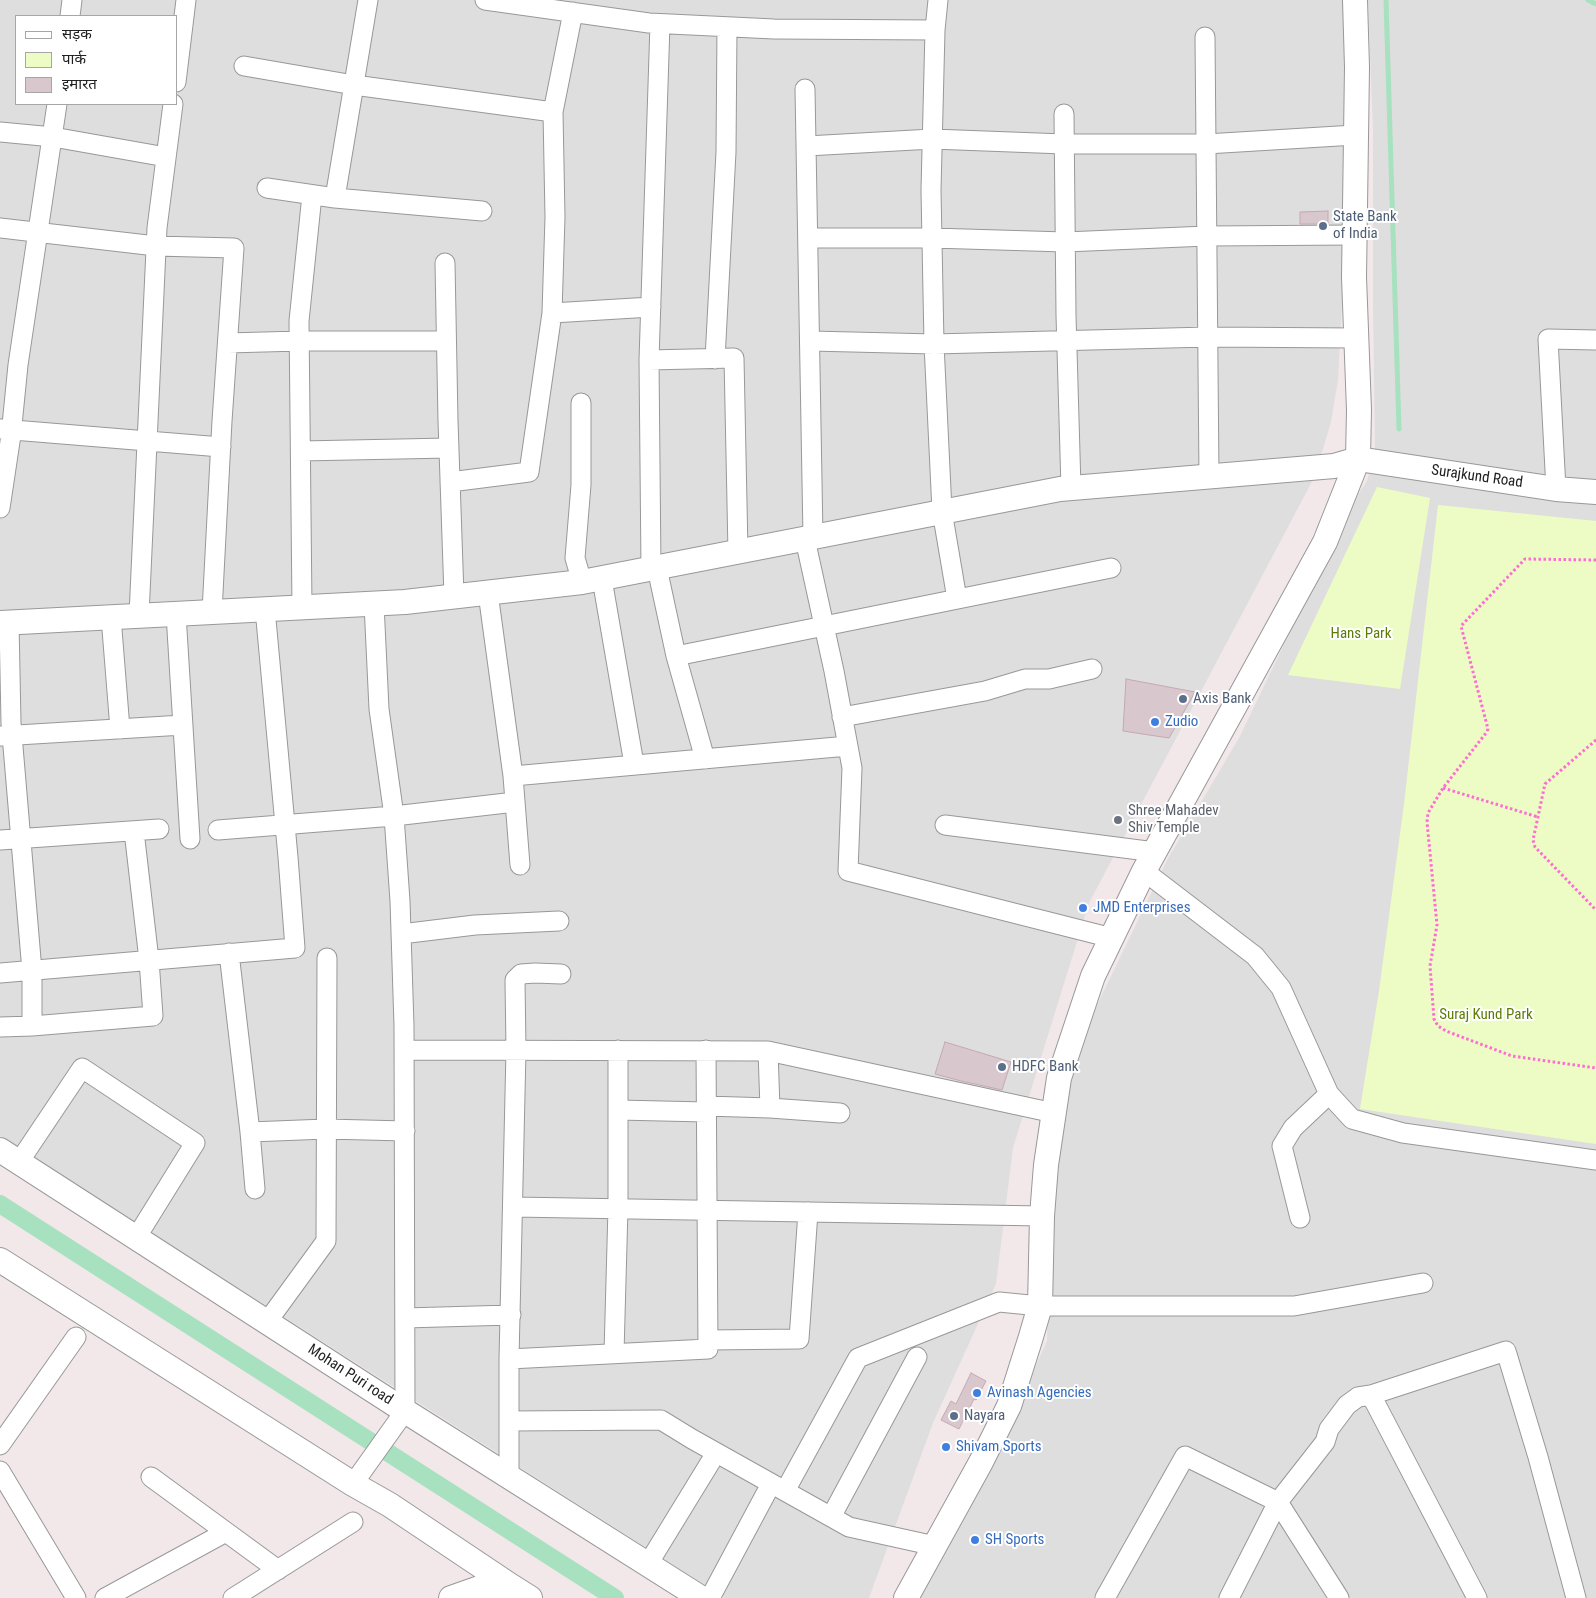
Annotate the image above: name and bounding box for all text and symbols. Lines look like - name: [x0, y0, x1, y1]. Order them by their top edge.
- legend: [15, 15, 178, 105]
- text: सड़क: [62, 25, 92, 43]
- text: पार्क: [62, 50, 86, 68]
- text: इमारत: [62, 75, 97, 93]
- place label: State Bank of India: [1333, 208, 1397, 243]
- marker: State Bank of India: [1317, 220, 1329, 232]
- street label: Surajkund Road: [1430, 462, 1524, 492]
- park label: Hans Park: [1331, 625, 1391, 643]
- place label: Axis Bank: [1193, 690, 1251, 708]
- marker: Axis Bank: [1177, 693, 1189, 705]
- place label: Zudio: [1165, 713, 1198, 731]
- marker: Zudio: [1149, 716, 1161, 728]
- place label: Shree Mahadev Shiv Temple: [1128, 802, 1219, 837]
- marker: Shree Mahadev Shiv Temple: [1112, 814, 1124, 826]
- place label: JMD Enterprises: [1093, 899, 1190, 917]
- marker: JMD Enterprises: [1077, 902, 1089, 914]
- park label: Suraj Kund Park: [1439, 1006, 1533, 1024]
- place label: HDFC Bank: [1012, 1058, 1078, 1076]
- marker: HDFC Bank: [996, 1061, 1008, 1073]
- street label: Mohan Puri road: [304, 1341, 396, 1409]
- place label: Avinash Agencies: [987, 1384, 1092, 1402]
- marker: Avinash Agencies: [971, 1387, 983, 1399]
- place label: Nayara: [964, 1407, 1005, 1425]
- marker: Nayara: [948, 1410, 960, 1422]
- place label: Shivam Sports: [956, 1438, 1042, 1456]
- marker: Shivam Sports: [940, 1441, 952, 1453]
- place label: SH Sports: [985, 1531, 1044, 1549]
- marker: SH Sports: [969, 1534, 981, 1546]

